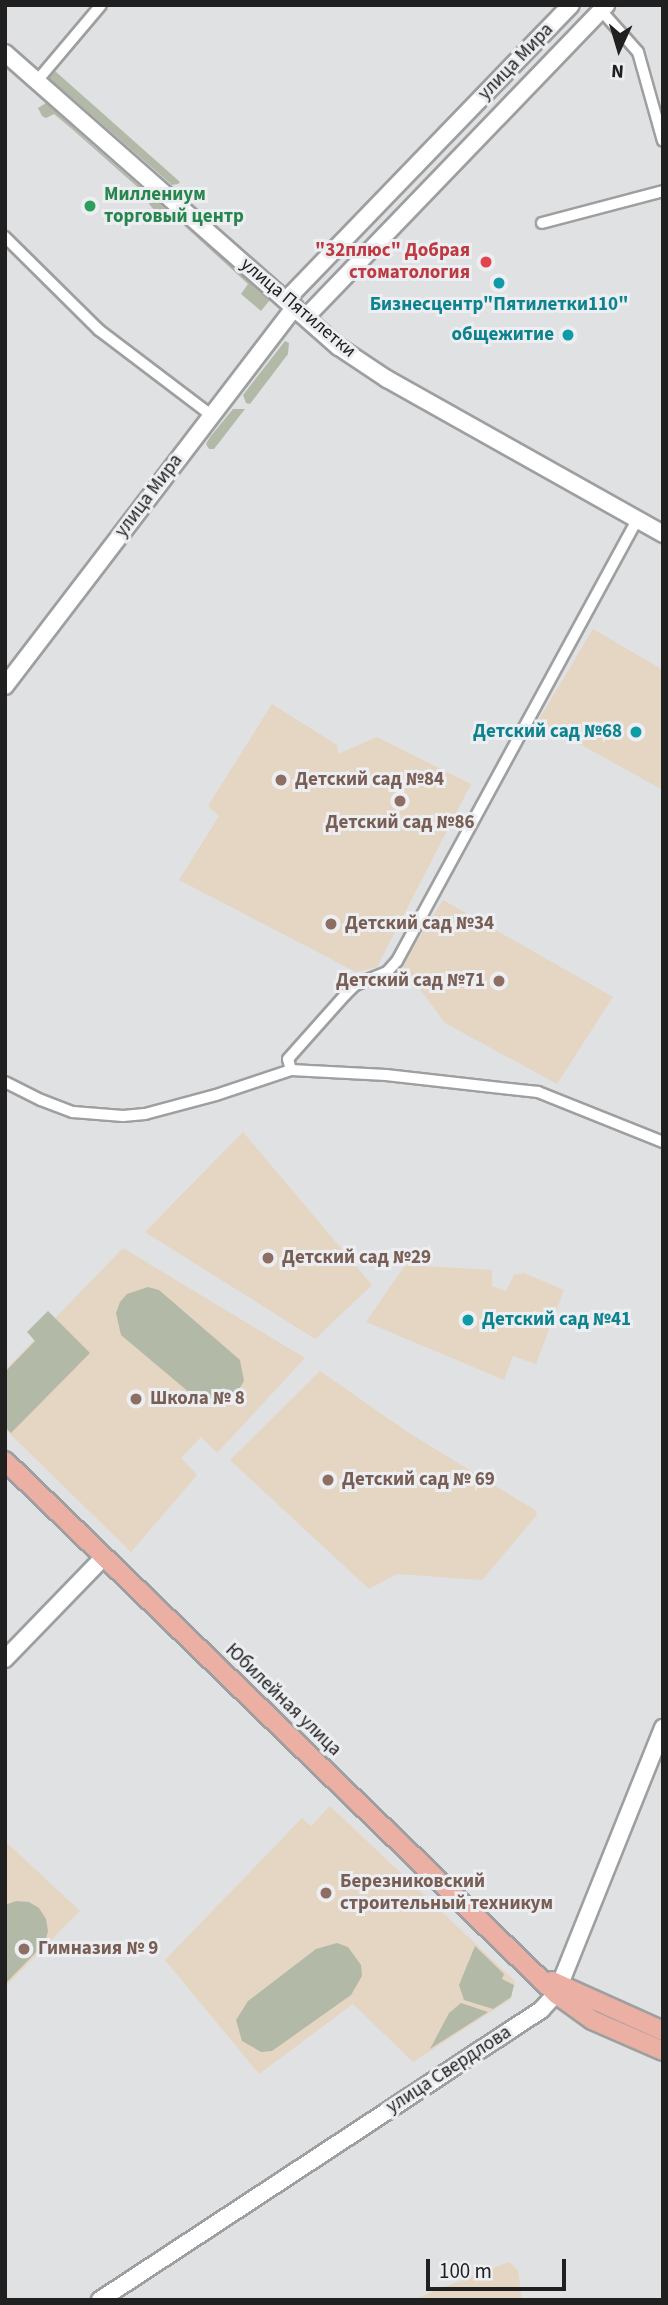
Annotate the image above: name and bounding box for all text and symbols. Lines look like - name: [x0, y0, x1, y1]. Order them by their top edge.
- north arrow: [584, 14, 654, 84]
- street label: улица Мира: [474, 19, 558, 105]
- text: N: [610, 57, 625, 84]
- place label: Миллениум торговый центр: [104, 184, 244, 228]
- marker: Миллениум торговый центр: [82, 198, 98, 214]
- place label: "32плюс" Добрая стоматология: [315, 240, 470, 284]
- marker: "32плюс" Добрая стоматология: [476, 252, 496, 272]
- street label: улица Пятилетки: [236, 253, 360, 363]
- marker: Бизнесцентр"Пятилетки110": [491, 275, 507, 291]
- place label: Бизнесцентр"Пятилетки110": [370, 294, 628, 316]
- place label: общежитие: [451, 324, 554, 346]
- marker: общежитие: [560, 327, 576, 343]
- street label: улица Мира: [110, 450, 188, 542]
- place label: Детский сад №68: [473, 721, 622, 743]
- marker: Детский сад №68: [628, 724, 644, 740]
- place label: Детский сад №84: [295, 769, 444, 791]
- marker: Детский сад №84: [273, 772, 289, 788]
- marker: Детский сад №86: [392, 793, 408, 809]
- place label: Детский сад №86: [326, 812, 474, 834]
- place label: Детский сад №34: [345, 913, 494, 935]
- marker: Детский сад №34: [323, 916, 339, 932]
- place label: Детский сад №71: [336, 970, 485, 992]
- marker: Детский сад №71: [491, 973, 507, 989]
- place label: Детский сад №29: [282, 1247, 431, 1269]
- marker: Детский сад №29: [260, 1250, 276, 1266]
- place label: Детский сад №41: [482, 1309, 631, 1331]
- marker: Детский сад №41: [460, 1312, 476, 1328]
- place label: Школа № 8: [150, 1388, 245, 1410]
- marker: Школа № 8: [128, 1391, 144, 1407]
- place label: Детский сад № 69: [342, 1469, 495, 1491]
- marker: Детский сад № 69: [320, 1472, 336, 1488]
- street label: Юбилейная улица: [220, 1639, 346, 1761]
- place label: Березниковский строительный техникум: [340, 1871, 553, 1915]
- marker: Березниковский строительный техникум: [318, 1885, 334, 1901]
- place label: Гимназия № 9: [38, 1938, 158, 1960]
- marker: Гимназия № 9: [16, 1941, 32, 1957]
- street label: улица Свердлова: [382, 2021, 516, 2119]
- scale bar: [430, 2246, 570, 2290]
- text: 100 m: [439, 2256, 492, 2286]

